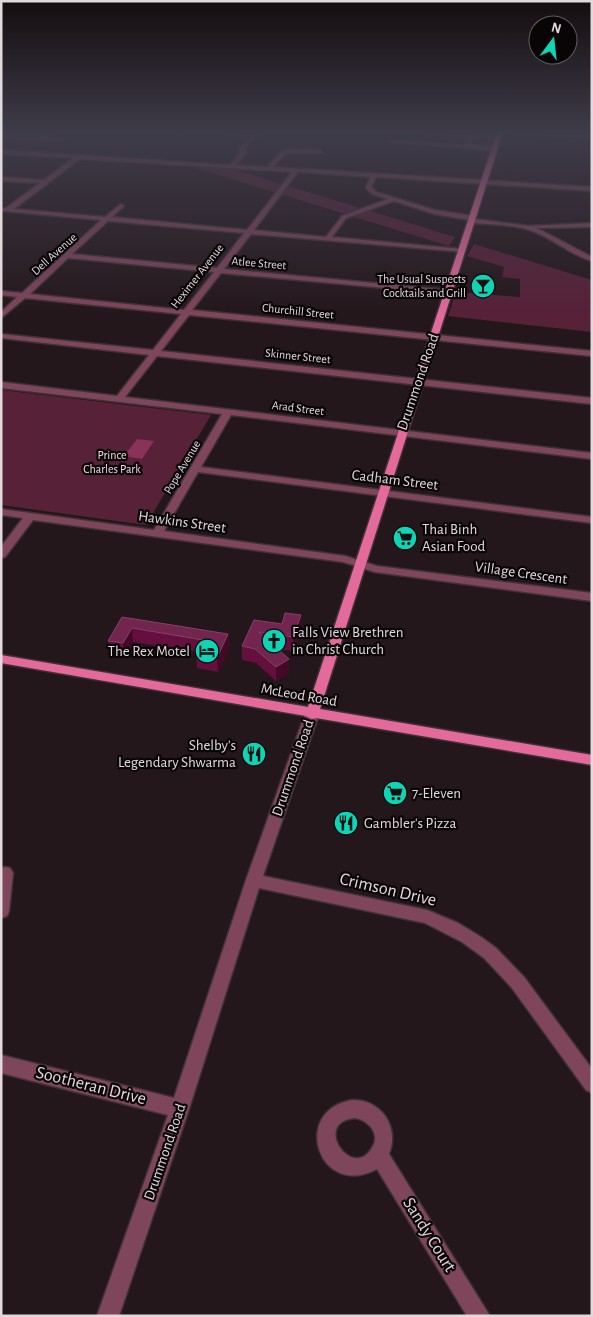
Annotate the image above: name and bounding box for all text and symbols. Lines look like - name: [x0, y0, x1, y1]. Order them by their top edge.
- north arrow: [528, 15, 578, 65]
- text: N: [550, 20, 563, 36]
- street label: Dell Avenue: [29, 231, 79, 277]
- street label: Heximer Avenue: [168, 242, 226, 310]
- street label: Atlee Street: [231, 255, 287, 271]
- place label: The Usual Suspects Cocktails and Grill: [377, 273, 466, 299]
- bar icon: The Usual Suspects Cocktails and Grill: [470, 273, 496, 299]
- street label: Churchill Street: [261, 301, 335, 321]
- street label: Drummond Road: [394, 332, 442, 432]
- street label: Skinner Street: [265, 347, 332, 365]
- street label: Arad Street: [271, 399, 325, 417]
- street label: Pope Avenue: [161, 438, 203, 496]
- park label: Prince Charles Park: [83, 449, 141, 475]
- street label: Cadham Street: [351, 467, 439, 493]
- street label: Hawkins Street: [137, 508, 227, 536]
- place label: Thai Binh Asian Food: [422, 522, 486, 554]
- supermarket icon: Thai Binh Asian Food: [392, 525, 418, 551]
- street label: Village Crescent: [474, 559, 568, 587]
- place label: Falls View Brethren in Christ Church: [292, 625, 404, 657]
- church icon: Falls View Brethren in Christ Church: [261, 628, 287, 654]
- hotel icon: The Rex Motel: [194, 638, 220, 664]
- place label: The Rex Motel: [108, 644, 190, 659]
- street label: McLeod Road: [260, 681, 339, 709]
- street label: Drummond Road: [269, 718, 317, 818]
- place label: Shelby's Legendary Shwarma: [118, 738, 236, 770]
- restaurant icon: Shelby's Legendary Shwarma: [241, 741, 267, 767]
- supermarket icon: 7-Eleven: [382, 780, 408, 806]
- place label: 7-Eleven: [412, 786, 461, 801]
- restaurant icon: Gambler's Pizza: [333, 810, 359, 836]
- place label: Gambler's Pizza: [364, 816, 456, 831]
- street label: Crimson Drive: [338, 870, 438, 910]
- street label: Sootheran Drive: [34, 1064, 148, 1108]
- street label: Drummond Road: [141, 1102, 189, 1202]
- street label: Sandy Court: [399, 1195, 459, 1276]

